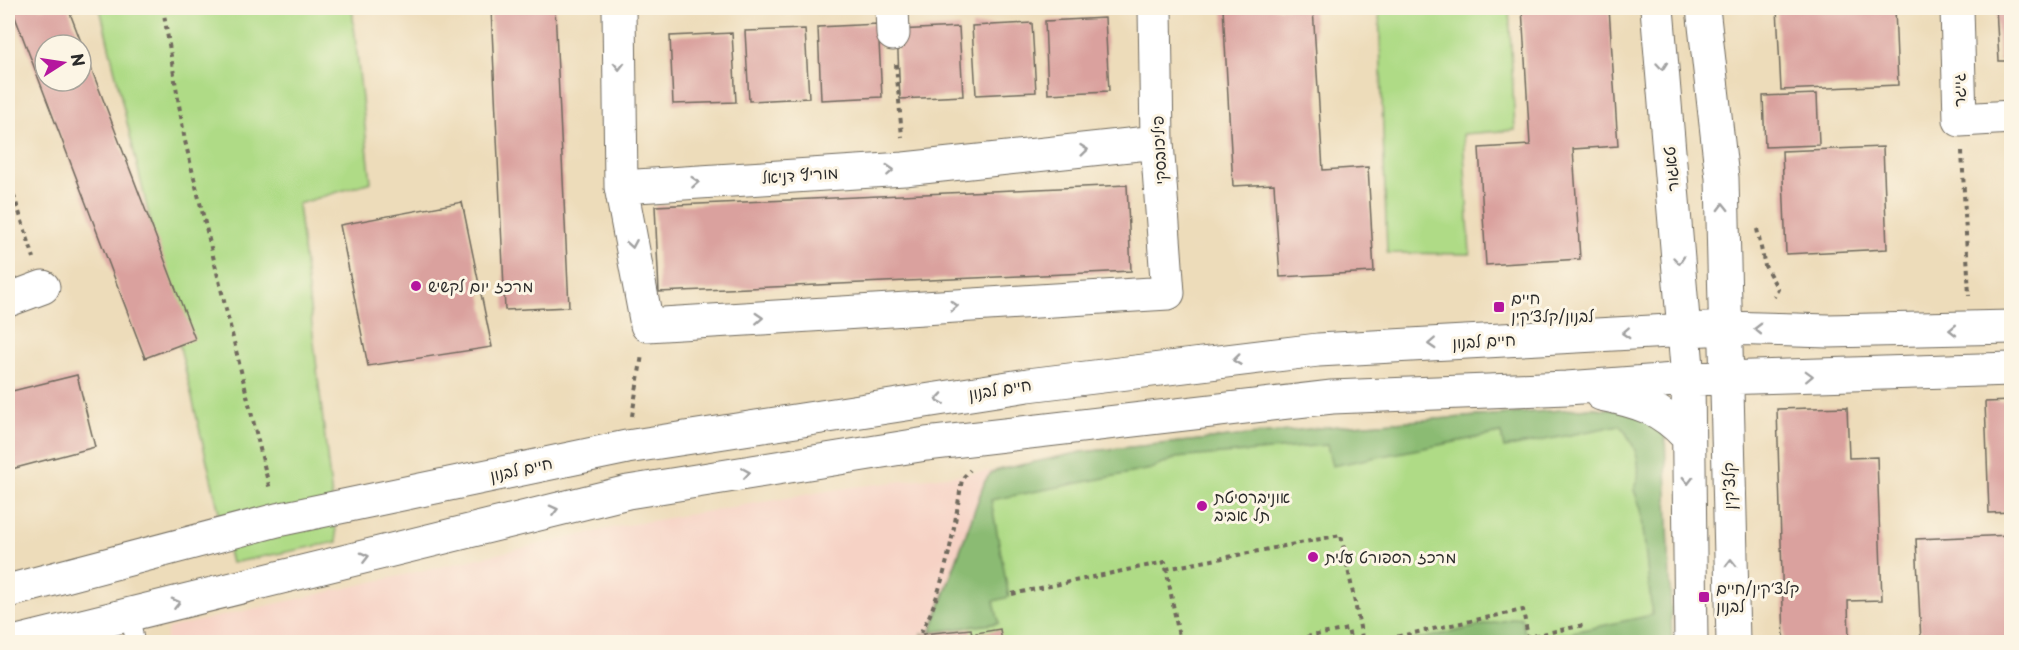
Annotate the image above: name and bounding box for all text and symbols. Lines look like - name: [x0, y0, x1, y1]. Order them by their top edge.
- north arrow: [33, 33, 93, 93]
- text: N: [66, 51, 92, 68]
- one-way arrow: [613, 61, 626, 70]
- one-way arrow: [1655, 61, 1668, 70]
- street label: גייגר: [1946, 73, 1970, 107]
- street label: פיליכובסקי: [1144, 115, 1172, 185]
- one-way arrow: [1080, 144, 1089, 157]
- street label: טאגור: [1656, 146, 1684, 193]
- street label: מוריץ דניאל: [761, 159, 839, 189]
- one-way arrow: [886, 163, 895, 176]
- one-way arrow: [691, 176, 700, 189]
- one-way arrow: [1717, 203, 1729, 212]
- one-way arrow: [625, 239, 638, 249]
- one-way arrow: [1672, 256, 1685, 265]
- place label: מרכז יום לקשיש: [428, 273, 533, 297]
- marker: מרכז יום לקשיש: [409, 279, 423, 293]
- place label: חיים לבנון/קלצ׳קין: [1511, 285, 1594, 327]
- one-way arrow: [949, 300, 958, 313]
- marker: חיים לבנון/קלצ׳קין: [1492, 300, 1506, 314]
- one-way arrow: [755, 312, 764, 325]
- one-way arrow: [1754, 323, 1763, 336]
- one-way arrow: [1949, 324, 1958, 336]
- street label: חיים לבנון: [1452, 326, 1516, 354]
- one-way arrow: [1622, 327, 1631, 340]
- one-way arrow: [1427, 337, 1436, 350]
- one-way arrow: [1233, 353, 1242, 366]
- one-way arrow: [1805, 370, 1814, 383]
- street label: חיים לבנון: [967, 371, 1033, 405]
- one-way arrow: [935, 392, 944, 404]
- street label: חיים לבנון: [487, 450, 554, 486]
- street label: קלצ'קין: [1716, 462, 1740, 510]
- one-way arrow: [741, 467, 750, 479]
- one-way arrow: [1682, 475, 1694, 484]
- place label: אוניברסיטת תל אביב: [1213, 484, 1290, 526]
- marker: אוניברסיטת תל אביב: [1195, 499, 1209, 513]
- one-way arrow: [549, 504, 559, 517]
- place label: מרכז הספורט עלית: [1324, 544, 1456, 568]
- marker: מרכז הספורט עלית: [1306, 550, 1320, 564]
- one-way arrow: [360, 551, 370, 564]
- one-way arrow: [1724, 559, 1737, 568]
- place label: קלצ׳קין/חיים לבנון: [1716, 575, 1799, 617]
- marker: קלצ׳קין/חיים לבנון: [1697, 590, 1711, 604]
- one-way arrow: [171, 598, 181, 611]

